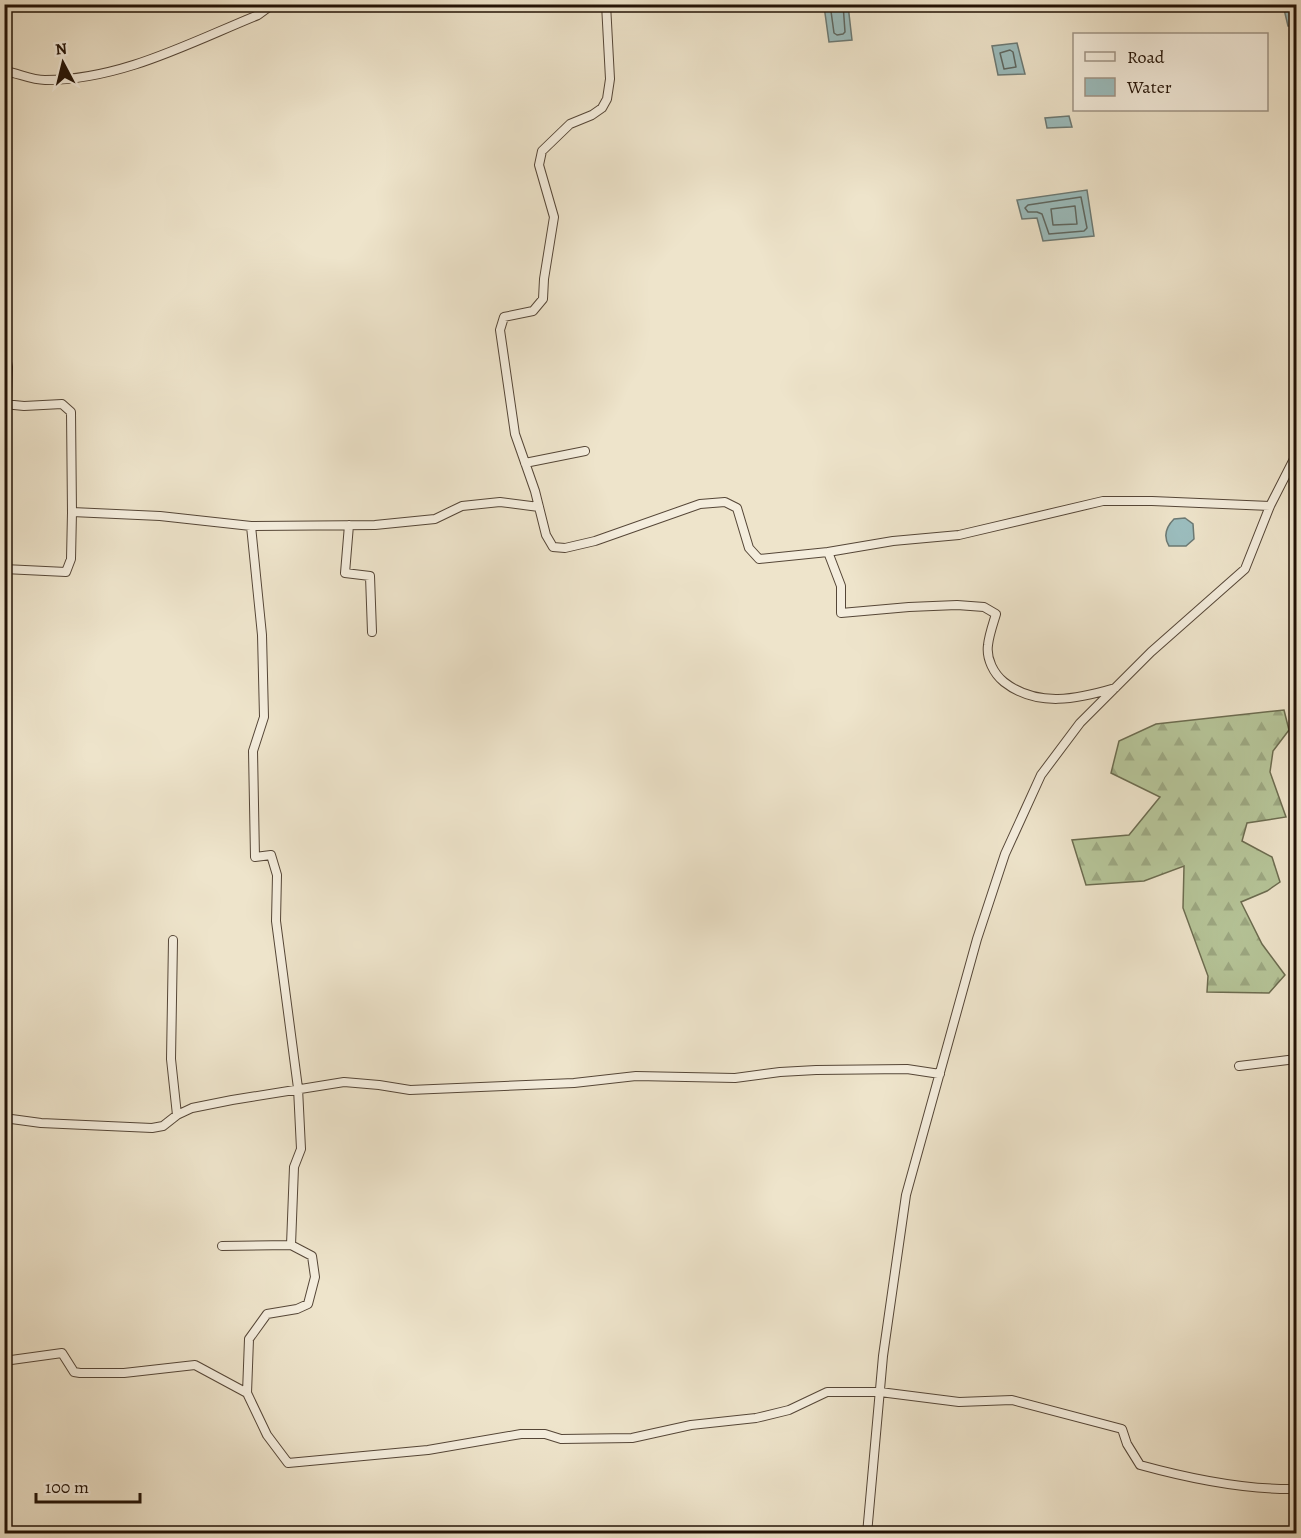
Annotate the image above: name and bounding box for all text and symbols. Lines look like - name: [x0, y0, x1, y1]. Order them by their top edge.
- north arrow: [33, 33, 93, 93]
- legend: [1073, 33, 1268, 111]
- text: N: [54, 37, 69, 61]
- text: Road: [1127, 45, 1165, 69]
- text: Water: [1126, 75, 1172, 99]
- scale bar: [36, 1466, 140, 1504]
- text: 100 m: [45, 1475, 89, 1499]

